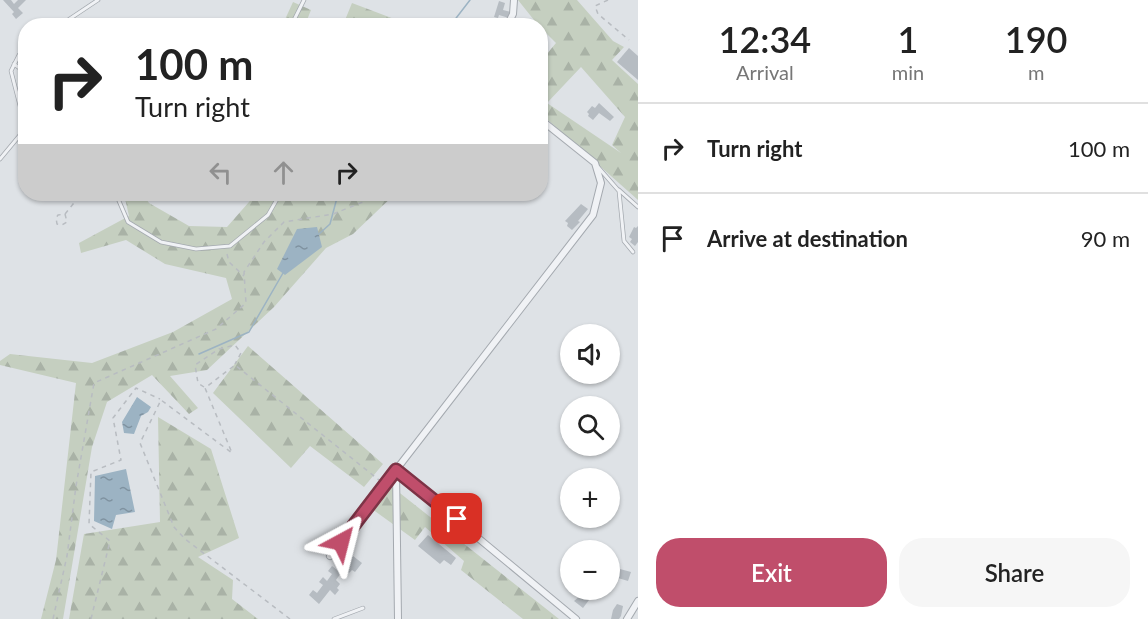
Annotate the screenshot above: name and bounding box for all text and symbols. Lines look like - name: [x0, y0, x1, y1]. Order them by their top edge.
- text: 12:34: [719, 17, 811, 61]
- text: 1: [898, 17, 918, 61]
- text: 190: [1005, 17, 1067, 61]
- text: 100 m: [135, 39, 253, 89]
- icon: right: [36, 42, 114, 120]
- text: Arrival: [736, 60, 794, 84]
- text: min: [892, 60, 924, 84]
- text: m: [1028, 60, 1044, 84]
- text: Turn right: [135, 90, 250, 123]
- icon: right: [656, 132, 689, 165]
- text: Turn right: [707, 135, 802, 162]
- text: 100 m: [1068, 135, 1130, 162]
- icon: left: [204, 156, 237, 189]
- icon: ahead: [267, 156, 300, 189]
- icon: right: [330, 156, 363, 189]
- icon: arrive: [656, 222, 689, 255]
- text: Arrive at destination: [707, 225, 908, 252]
- text: 90 m: [1081, 225, 1130, 252]
- map controls: [560, 324, 620, 600]
- button: sound: [560, 324, 620, 384]
- button: search: [560, 396, 620, 456]
- button: +: [560, 468, 620, 528]
- pin: [431, 493, 482, 544]
- icon: arrive: [440, 502, 473, 535]
- position arrow: [309, 510, 373, 574]
- button: Exit: [656, 538, 887, 607]
- button: Share: [899, 538, 1130, 607]
- button: −: [560, 540, 620, 600]

